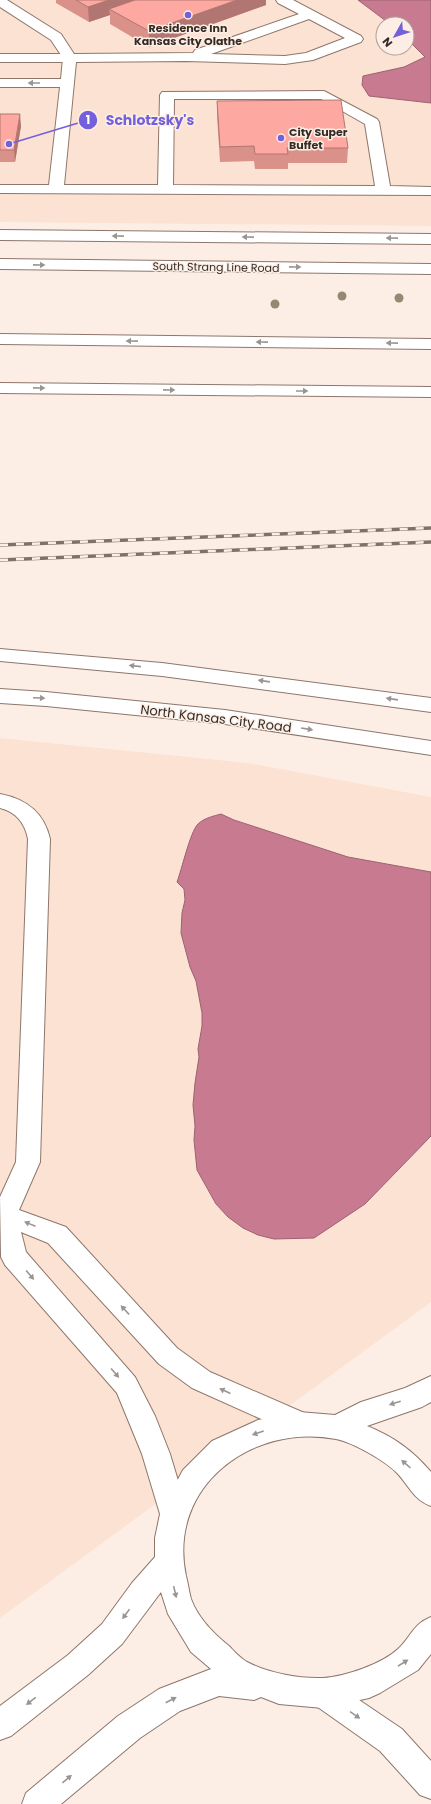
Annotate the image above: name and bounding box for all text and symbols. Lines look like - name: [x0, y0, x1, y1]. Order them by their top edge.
- marker: Residence Inn Kansas City Olathe: [183, 10, 193, 20]
- north arrow: [375, 16, 415, 56]
- place label: Residence Inn Kansas City Olathe: [134, 20, 242, 49]
- text: N: [378, 34, 396, 51]
- one-way arrow: [27, 80, 40, 86]
- callout: Schlotzsky's: [78, 107, 202, 133]
- text: Schlotzsky's: [106, 110, 194, 130]
- text: 1: [86, 111, 90, 128]
- place label: City Super Buffet: [289, 124, 348, 153]
- marker: City Super Buffet: [276, 133, 286, 143]
- one-way arrow: [111, 233, 124, 239]
- one-way arrow: [241, 234, 254, 240]
- one-way arrow: [386, 235, 398, 242]
- street label: South Strang Line Road: [152, 258, 280, 276]
- one-way arrow: [33, 262, 46, 268]
- one-way arrow: [289, 264, 302, 270]
- one-way arrow: [125, 338, 138, 344]
- one-way arrow: [255, 339, 268, 345]
- one-way arrow: [385, 340, 398, 346]
- one-way arrow: [33, 385, 46, 391]
- one-way arrow: [163, 387, 176, 393]
- one-way arrow: [296, 388, 309, 394]
- one-way arrow: [128, 663, 141, 669]
- one-way arrow: [258, 678, 270, 684]
- one-way arrow: [33, 695, 45, 702]
- one-way arrow: [386, 696, 398, 702]
- street label: North Kansas City Road: [139, 700, 293, 737]
- one-way arrow: [301, 726, 313, 732]
- one-way arrow: [24, 1221, 36, 1227]
- one-way arrow: [25, 1269, 34, 1280]
- one-way arrow: [121, 1305, 130, 1315]
- one-way arrow: [110, 1368, 120, 1378]
- one-way arrow: [219, 1388, 231, 1394]
- one-way arrow: [389, 1400, 401, 1406]
- one-way arrow: [252, 1430, 264, 1436]
- one-way arrow: [400, 1459, 411, 1468]
- one-way arrow: [173, 1585, 179, 1598]
- one-way arrow: [122, 1609, 131, 1620]
- one-way arrow: [397, 1659, 409, 1666]
- one-way arrow: [25, 1697, 36, 1705]
- one-way arrow: [165, 1697, 176, 1704]
- one-way arrow: [350, 1711, 361, 1719]
- one-way arrow: [62, 1775, 73, 1784]

